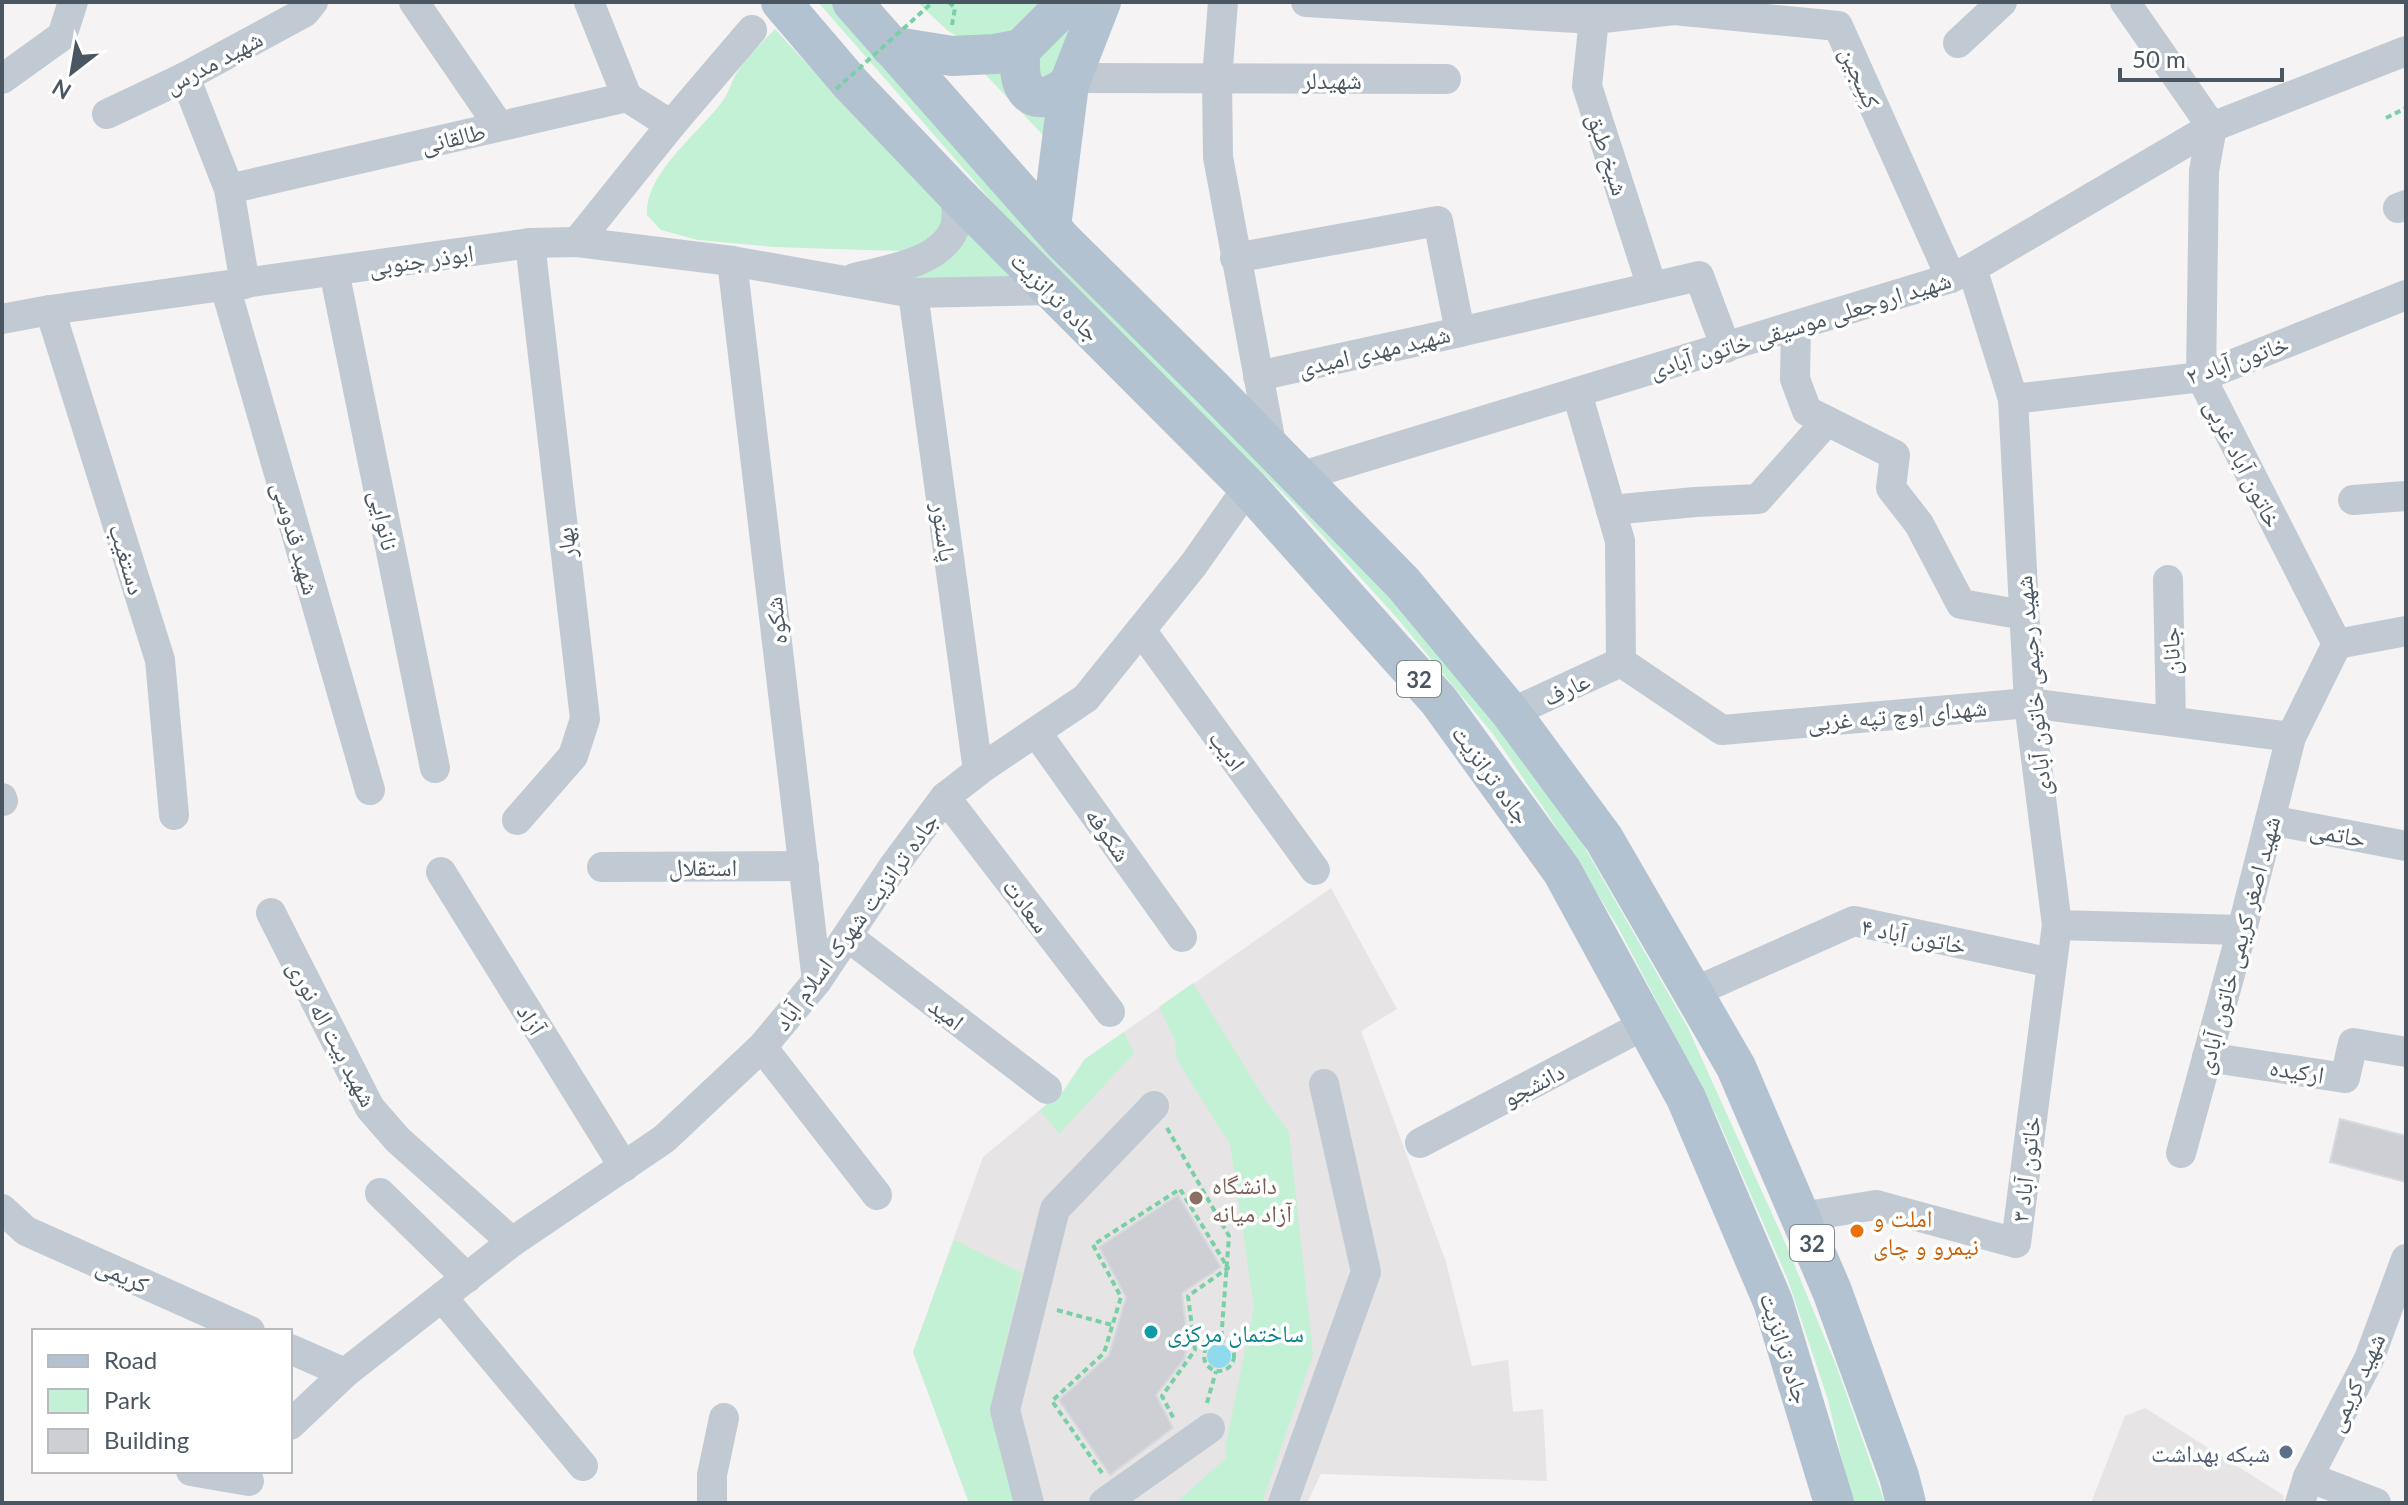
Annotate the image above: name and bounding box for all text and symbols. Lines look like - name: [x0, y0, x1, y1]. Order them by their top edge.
- street label: شهید مدرس: [159, 23, 268, 100]
- north arrow: [32, 32, 112, 112]
- scale bar: [2120, 32, 2282, 82]
- street label: کِسِجین: [1834, 42, 1887, 113]
- text: 50 m: [2132, 44, 2186, 73]
- street label: شهیدلر: [1301, 65, 1362, 94]
- text: N: [47, 74, 76, 106]
- street label: شیخ طبق: [1580, 109, 1636, 199]
- street label: طالقانی: [418, 116, 488, 159]
- street label: ابوذر جنوبی: [367, 237, 475, 282]
- street label: جاده ترانزیت: [1005, 245, 1107, 347]
- street label: شهید اروجعلی موسیقی خاتون آبادی: [1646, 264, 1955, 385]
- street label: شهید مهدی امیدی: [1295, 318, 1453, 383]
- street label: خاتون آباد ۲: [2182, 328, 2292, 391]
- street label: خاتون آباد غربی: [2198, 394, 2289, 533]
- street label: شهید قدوسی: [266, 478, 327, 598]
- street label: نانوایی: [364, 487, 406, 553]
- street label: پاستور: [925, 500, 963, 564]
- street label: دستغیب: [103, 520, 152, 598]
- street label: بهار: [549, 526, 582, 561]
- street label: شهید رحیمی خاتون آبادی: [2008, 575, 2057, 797]
- street label: شکوه: [758, 595, 792, 647]
- street label: جانان: [2155, 627, 2186, 675]
- road number: 32: [1397, 661, 1441, 697]
- street label: عارف: [1538, 665, 1594, 711]
- street label: شهدای اوچ تپه غربی: [1806, 692, 1988, 738]
- street label: جاده ترانزیت: [1446, 719, 1538, 829]
- street label: ادیب: [1203, 724, 1253, 777]
- street label: شکوفه: [1080, 802, 1138, 866]
- street label: جاده ترانزیت شهرک اسلام آباد: [766, 807, 946, 1037]
- street label: شهید اصغر کریمی خاتون آبادی: [2189, 813, 2286, 1078]
- street label: حاتمی: [2308, 813, 2368, 854]
- street label: استقلال: [669, 852, 737, 882]
- street label: سعادت: [997, 872, 1057, 938]
- street label: خاتون آباد ۴: [1859, 911, 1969, 960]
- street label: شهید بیت اله نوری: [281, 955, 384, 1112]
- street label: امید: [923, 990, 970, 1036]
- street label: آزاد: [512, 998, 553, 1040]
- street label: ارکیده: [2268, 1051, 2326, 1089]
- street label: دانشجو: [1497, 1056, 1569, 1112]
- street label: خاتون آباد ۳: [2004, 1114, 2047, 1224]
- place label: دانشگاه آزاد میانه: [1212, 1170, 1293, 1227]
- marker: دانشگاه آزاد میانه: [1187, 1189, 1205, 1207]
- place label: املت و نیمرو و چای: [1873, 1203, 1979, 1261]
- marker: املت و نیمرو و چای: [1848, 1222, 1866, 1240]
- road number: 32: [1790, 1225, 1834, 1261]
- street label: کریمی: [92, 1250, 154, 1299]
- street label: جاده ترانزیت: [1754, 1289, 1818, 1407]
- place label: ساختمان مرکزی: [1167, 1318, 1304, 1348]
- marker: ساختمان مرکزی: [1142, 1323, 1160, 1341]
- street label: شهید کریمی: [2320, 1328, 2391, 1436]
- legend: [32, 1329, 292, 1473]
- text: Road: [104, 1345, 157, 1374]
- text: Park: [104, 1385, 152, 1414]
- text: Building: [104, 1425, 189, 1454]
- place label: شبکه بهداشت: [2151, 1438, 2270, 1467]
- marker: شبکه بهداشت: [2277, 1443, 2295, 1461]

